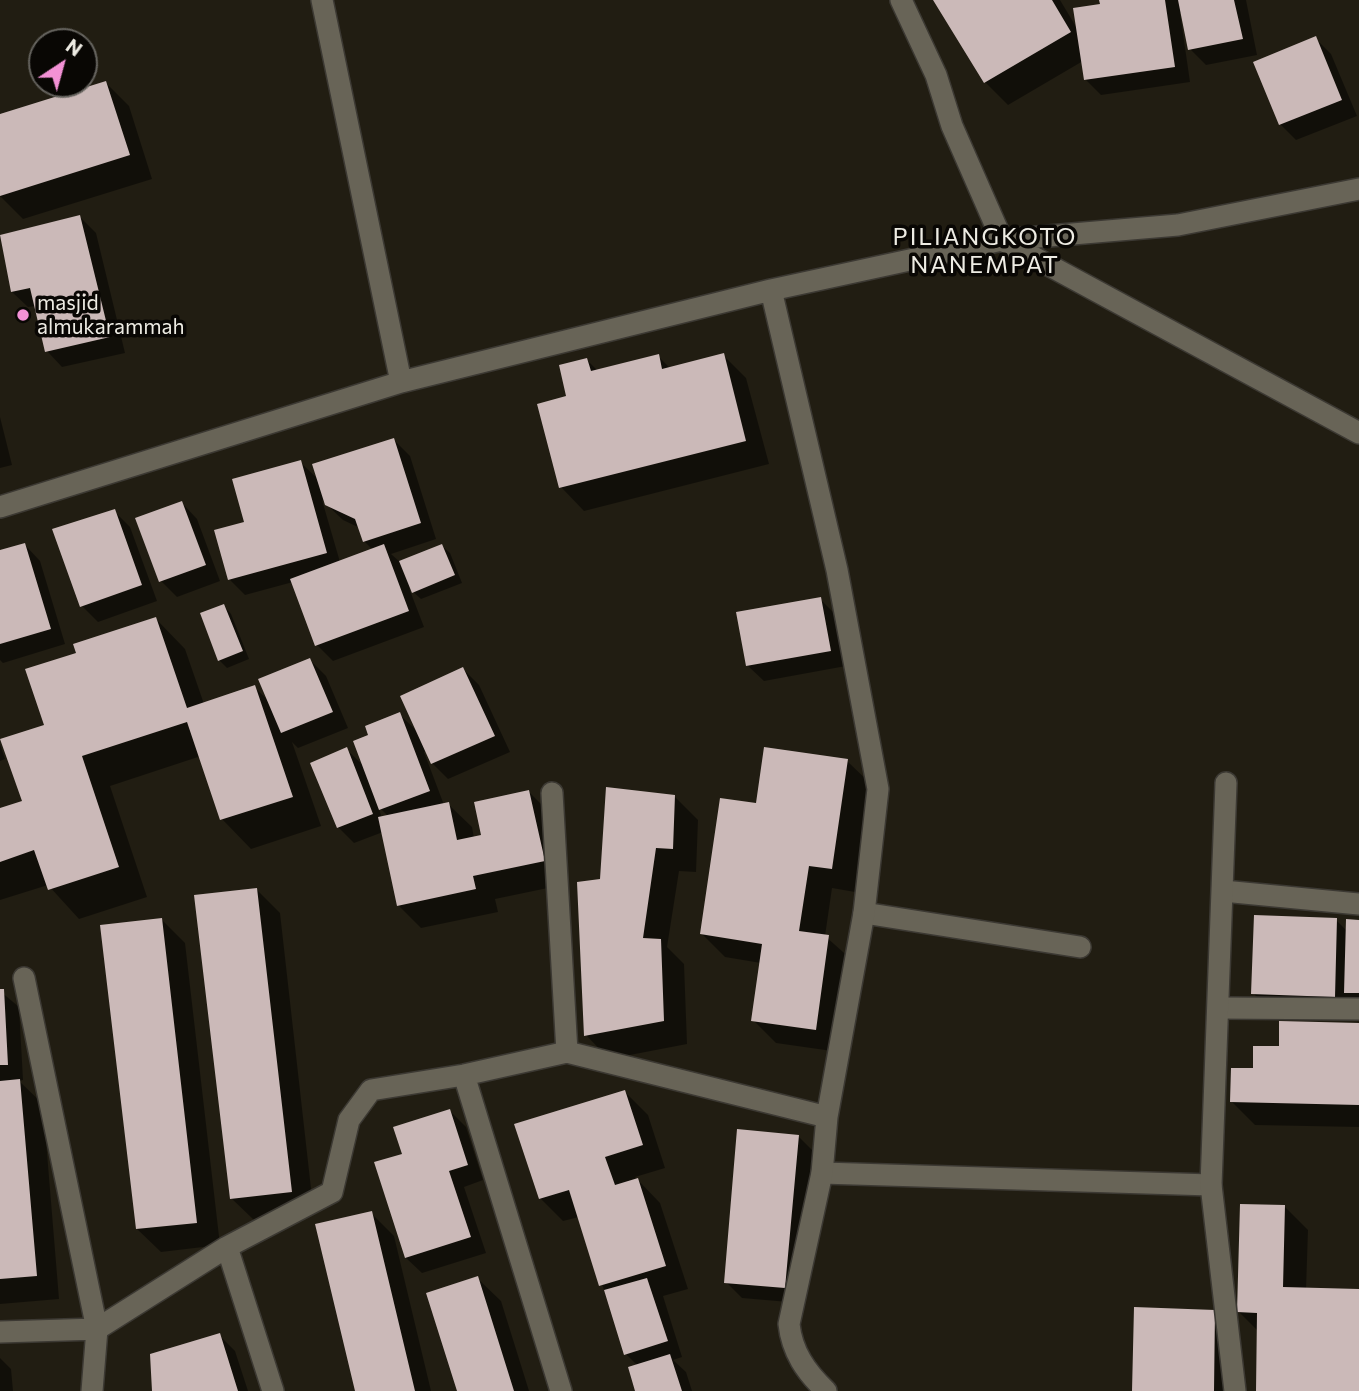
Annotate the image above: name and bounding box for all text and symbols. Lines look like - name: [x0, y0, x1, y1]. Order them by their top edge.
- north arrow: [28, 28, 98, 98]
- text: N: [62, 34, 87, 61]
- district label: PILIANGKOTO NANEMPAT: [894, 223, 1076, 279]
- place label: masjid almukarammah: [37, 290, 185, 340]
- marker: masjid almukarammah: [15, 307, 31, 323]

